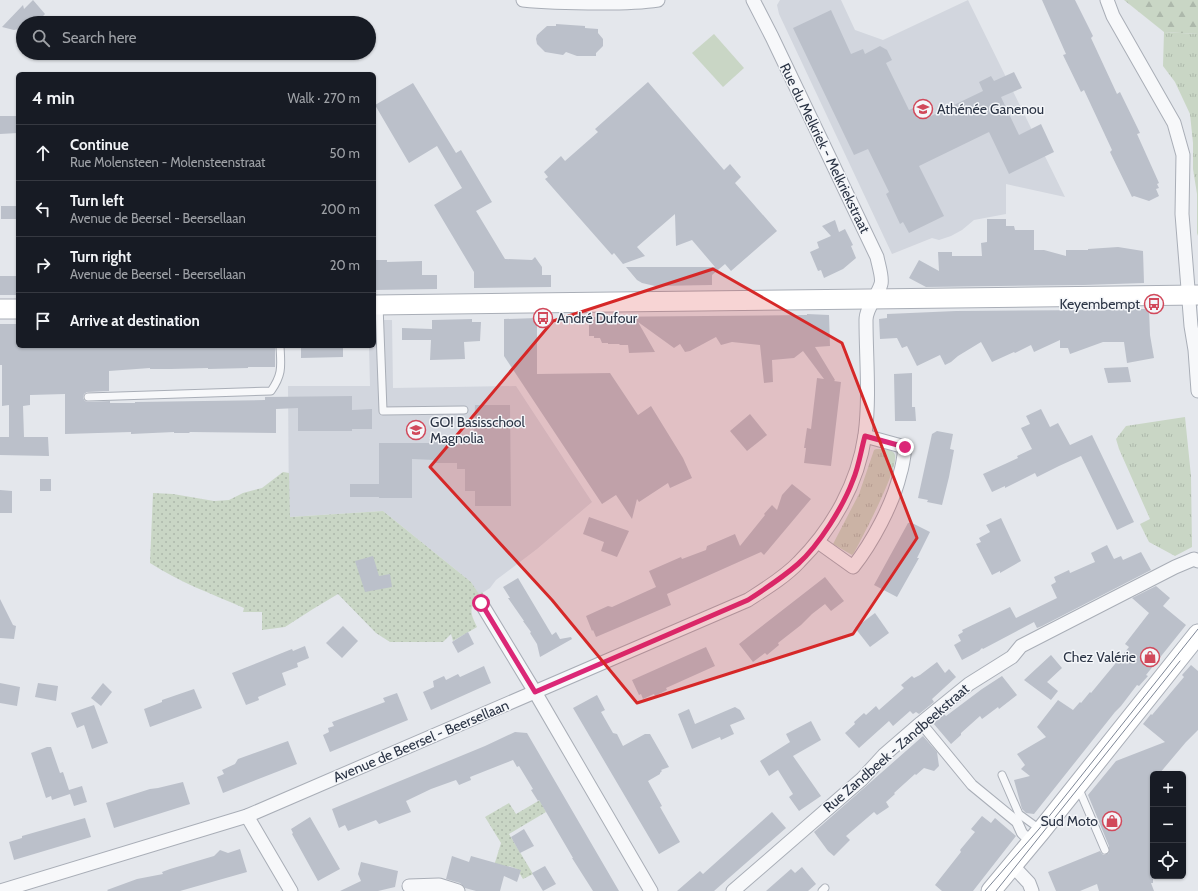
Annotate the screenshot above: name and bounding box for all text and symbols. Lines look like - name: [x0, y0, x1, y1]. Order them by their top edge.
- search box: [16, 16, 376, 60]
- icon: search: [30, 27, 52, 49]
- text: Search here: [62, 29, 137, 47]
- street label: Rue du Melkriek - Melkriekstraat: [776, 60, 874, 236]
- text: 4 min: [32, 88, 75, 108]
- text: Walk · 270 m: [288, 90, 360, 106]
- school or university icon: Athénée Ganenou: [912, 98, 934, 120]
- place label: Athénée Ganenou: [937, 100, 1044, 118]
- text: Continue: [70, 136, 129, 154]
- icon: ahead: [32, 142, 54, 164]
- text: 50 m: [330, 145, 360, 161]
- text: Rue Molensteen - Molensteenstraat: [70, 154, 265, 170]
- text: Turn left: [70, 192, 124, 210]
- icon: left: [32, 198, 54, 220]
- text: 200 m: [321, 201, 360, 217]
- text: Avenue de Beersel - Beersellaan: [70, 210, 246, 226]
- text: Turn right: [70, 248, 131, 266]
- icon: right: [32, 254, 54, 276]
- text: 20 m: [330, 257, 360, 273]
- text: Avenue de Beersel - Beersellaan: [70, 266, 246, 282]
- bus stop icon: Keyembempt: [1143, 293, 1165, 315]
- place label: Keyembempt: [1059, 295, 1140, 313]
- bus stop icon: André Dufour: [532, 307, 554, 329]
- place label: André Dufour: [557, 309, 638, 327]
- icon: arrive: [32, 310, 54, 332]
- text: Arrive at destination: [70, 312, 200, 330]
- place label: GO! Basisschool Magnolia: [430, 413, 526, 447]
- school or university icon: GO! Basisschool Magnolia: [405, 419, 427, 441]
- route end: [896, 438, 914, 456]
- route start: [472, 594, 490, 612]
- shop icon: Chez Valérie: [1139, 646, 1161, 668]
- place label: Chez Valérie: [1063, 648, 1136, 666]
- street label: Rue Zandbeek - Zandbeekstraat: [819, 680, 973, 816]
- street label: Avenue de Beersel - Beersellaan: [330, 696, 512, 786]
- map controls: [1150, 771, 1186, 879]
- button: +: [1150, 771, 1186, 807]
- button: −: [1150, 807, 1186, 843]
- shop icon: Sud Moto: [1101, 810, 1123, 832]
- place label: Sud Moto: [1040, 812, 1098, 830]
- button: locate: [1150, 843, 1186, 879]

